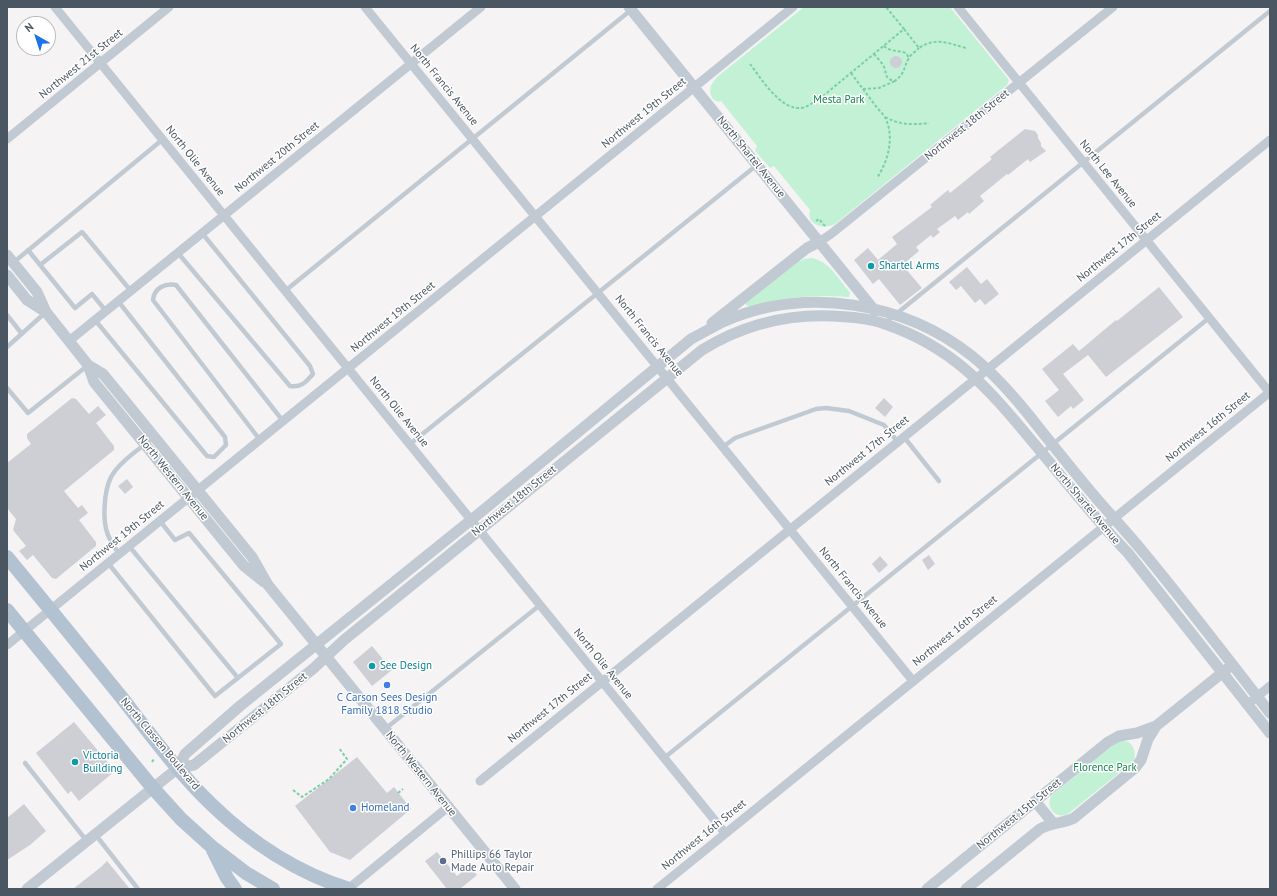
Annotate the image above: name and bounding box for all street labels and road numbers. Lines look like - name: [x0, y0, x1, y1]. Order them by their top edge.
- street label: Northwest 21st Street: [37, 26, 125, 102]
- street label: North Francis Avenue: [407, 42, 481, 128]
- street label: Northwest 19th Street: [599, 75, 689, 151]
- street label: Northwest 18th Street: [922, 87, 1012, 163]
- street label: North Shartel Avenue: [714, 114, 788, 200]
- street label: Northwest 20th Street: [232, 119, 322, 195]
- street label: North Olie Avenue: [163, 123, 227, 199]
- street label: North Lee Avenue: [1077, 137, 1139, 211]
- street label: Northwest 17th Street: [1074, 209, 1164, 285]
- street label: Northwest 19th Street: [348, 279, 438, 355]
- street label: North Francis Avenue: [612, 293, 686, 379]
- street label: North Olie Avenue: [367, 374, 431, 450]
- street label: Northwest 16th Street: [1163, 389, 1253, 465]
- street label: Northwest 17th Street: [822, 413, 912, 489]
- street label: North Western Avenue: [135, 433, 211, 523]
- street label: North Shartel Avenue: [1047, 461, 1123, 547]
- street label: Northwest 18th Street: [469, 463, 559, 539]
- street label: Northwest 19th Street: [77, 498, 167, 574]
- street label: North Francis Avenue: [816, 545, 890, 631]
- street label: Northwest 16th Street: [910, 593, 1000, 669]
- street label: North Olie Avenue: [571, 626, 635, 702]
- street label: Northwest 18th Street: [220, 670, 310, 746]
- street label: Northwest 17th Street: [505, 670, 595, 746]
- street label: North Classen Boulevard: [118, 695, 202, 793]
- street label: North Western Avenue: [383, 729, 459, 819]
- street label: Northwest 15th Street: [974, 776, 1064, 852]
- street label: Northwest 16th Street: [659, 797, 749, 873]

